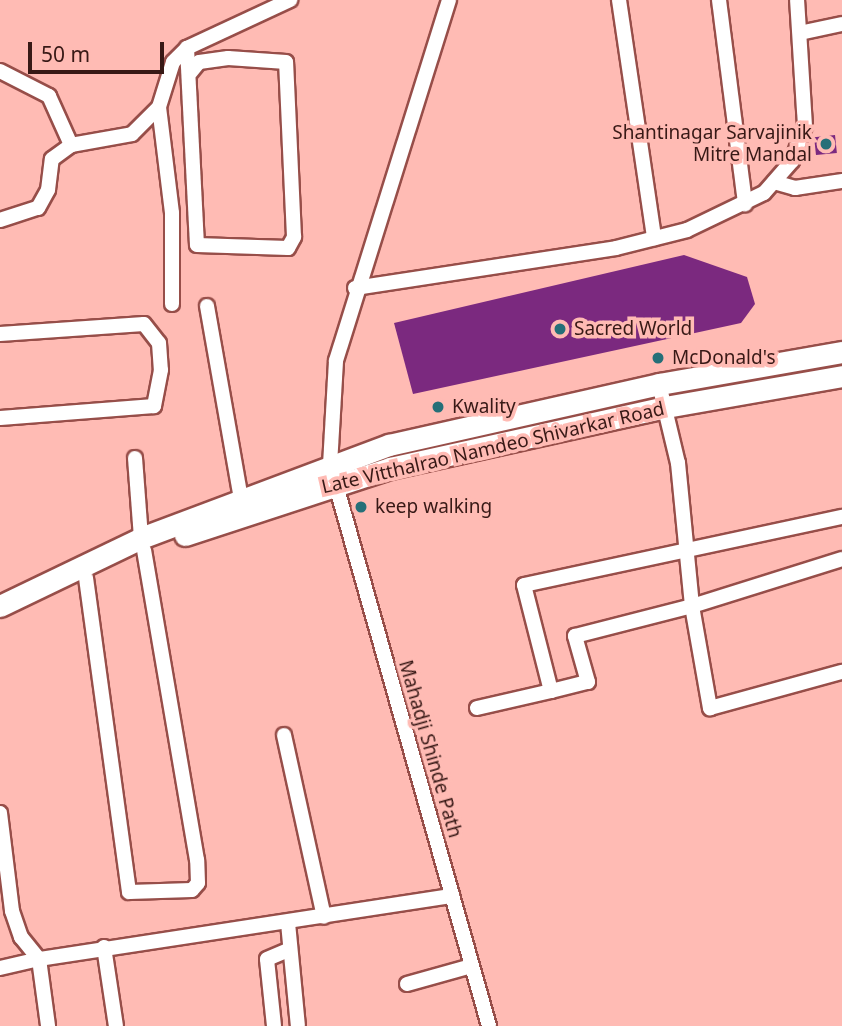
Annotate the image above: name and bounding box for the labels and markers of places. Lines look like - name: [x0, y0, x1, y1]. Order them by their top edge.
- place label: Shantinagar Sarvajinik Mitre Mandal: [612, 122, 812, 166]
- marker: Shantinagar Sarvajinik Mitre Mandal: [818, 136, 834, 152]
- place label: Sacred World: [574, 318, 692, 340]
- marker: Sacred World: [552, 321, 568, 337]
- place label: McDonald's: [672, 347, 776, 369]
- marker: McDonald's: [650, 350, 666, 366]
- place label: Kwality: [452, 396, 516, 418]
- marker: Kwality: [430, 399, 446, 415]
- place label: keep walking: [375, 496, 492, 518]
- marker: keep walking: [353, 499, 369, 515]

